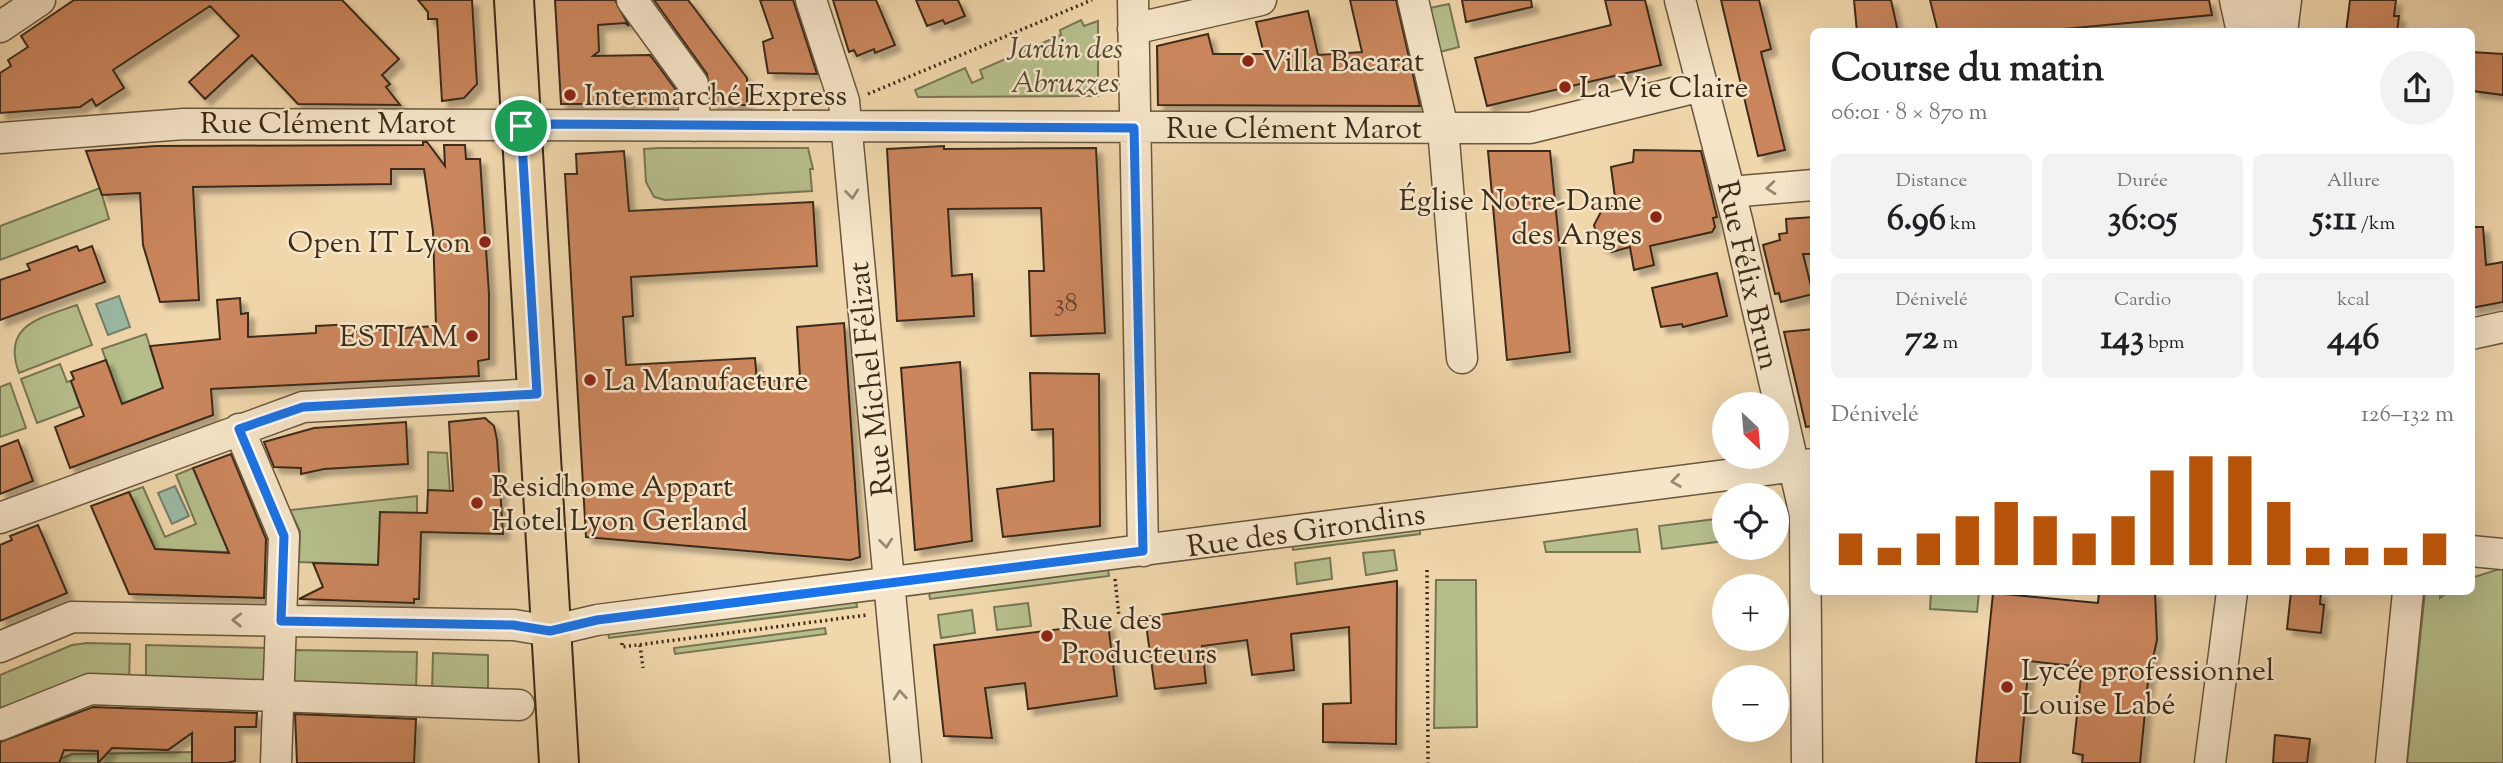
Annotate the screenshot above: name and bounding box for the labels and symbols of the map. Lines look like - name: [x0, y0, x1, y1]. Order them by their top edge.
- park label: Jardin des Abruzzes: [1006, 29, 1123, 106]
- place label: Villa Bacarat: [1262, 42, 1424, 85]
- marker: Villa Bacarat: [1240, 53, 1256, 69]
- place label: La Vie Claire: [1579, 68, 1749, 111]
- place label: Intermarché Express: [584, 76, 847, 119]
- marker: La Vie Claire: [1557, 79, 1573, 95]
- marker: Intermarché Express: [562, 87, 578, 103]
- pin: [491, 96, 551, 156]
- street label: Rue Clément Marot: [200, 104, 456, 147]
- street label: Rue Clément Marot: [1166, 109, 1422, 152]
- street label: Rue Félix Brun: [1704, 177, 1789, 375]
- one-way arrow: [1766, 180, 1777, 195]
- place label: Église Notre-Dame des Anges: [1399, 181, 1642, 258]
- one-way arrow: [845, 188, 860, 200]
- marker: Église Notre-Dame des Anges: [1648, 209, 1664, 225]
- place label: Open IT Lyon: [288, 223, 471, 266]
- marker: Open IT Lyon: [477, 234, 493, 250]
- street label: Rue Michel Félizat: [839, 259, 906, 498]
- house number: 38: [1054, 286, 1078, 323]
- place label: ESTIAM: [339, 317, 458, 360]
- marker: ESTIAM: [464, 328, 480, 344]
- place label: La Manufacture: [604, 361, 808, 404]
- marker: La Manufacture: [582, 372, 598, 388]
- north arrow: [1712, 392, 1788, 469]
- place label: Residhome Appart Hotel Lyon Gerland: [491, 467, 748, 544]
- one-way arrow: [1671, 474, 1682, 489]
- street label: Rue des Girondins: [1184, 494, 1428, 570]
- marker: Residhome Appart Hotel Lyon Gerland: [469, 495, 485, 511]
- one-way arrow: [878, 537, 893, 548]
- place label: Rue des Producteurs: [1061, 600, 1217, 677]
- one-way arrow: [232, 612, 242, 628]
- marker: Rue des Producteurs: [1039, 628, 1055, 644]
- place label: Lycée professionnel Louise Labé: [2021, 651, 2274, 728]
- marker: Lycée professionnel Louise Labé: [1999, 679, 2015, 695]
- one-way arrow: [893, 689, 908, 700]

